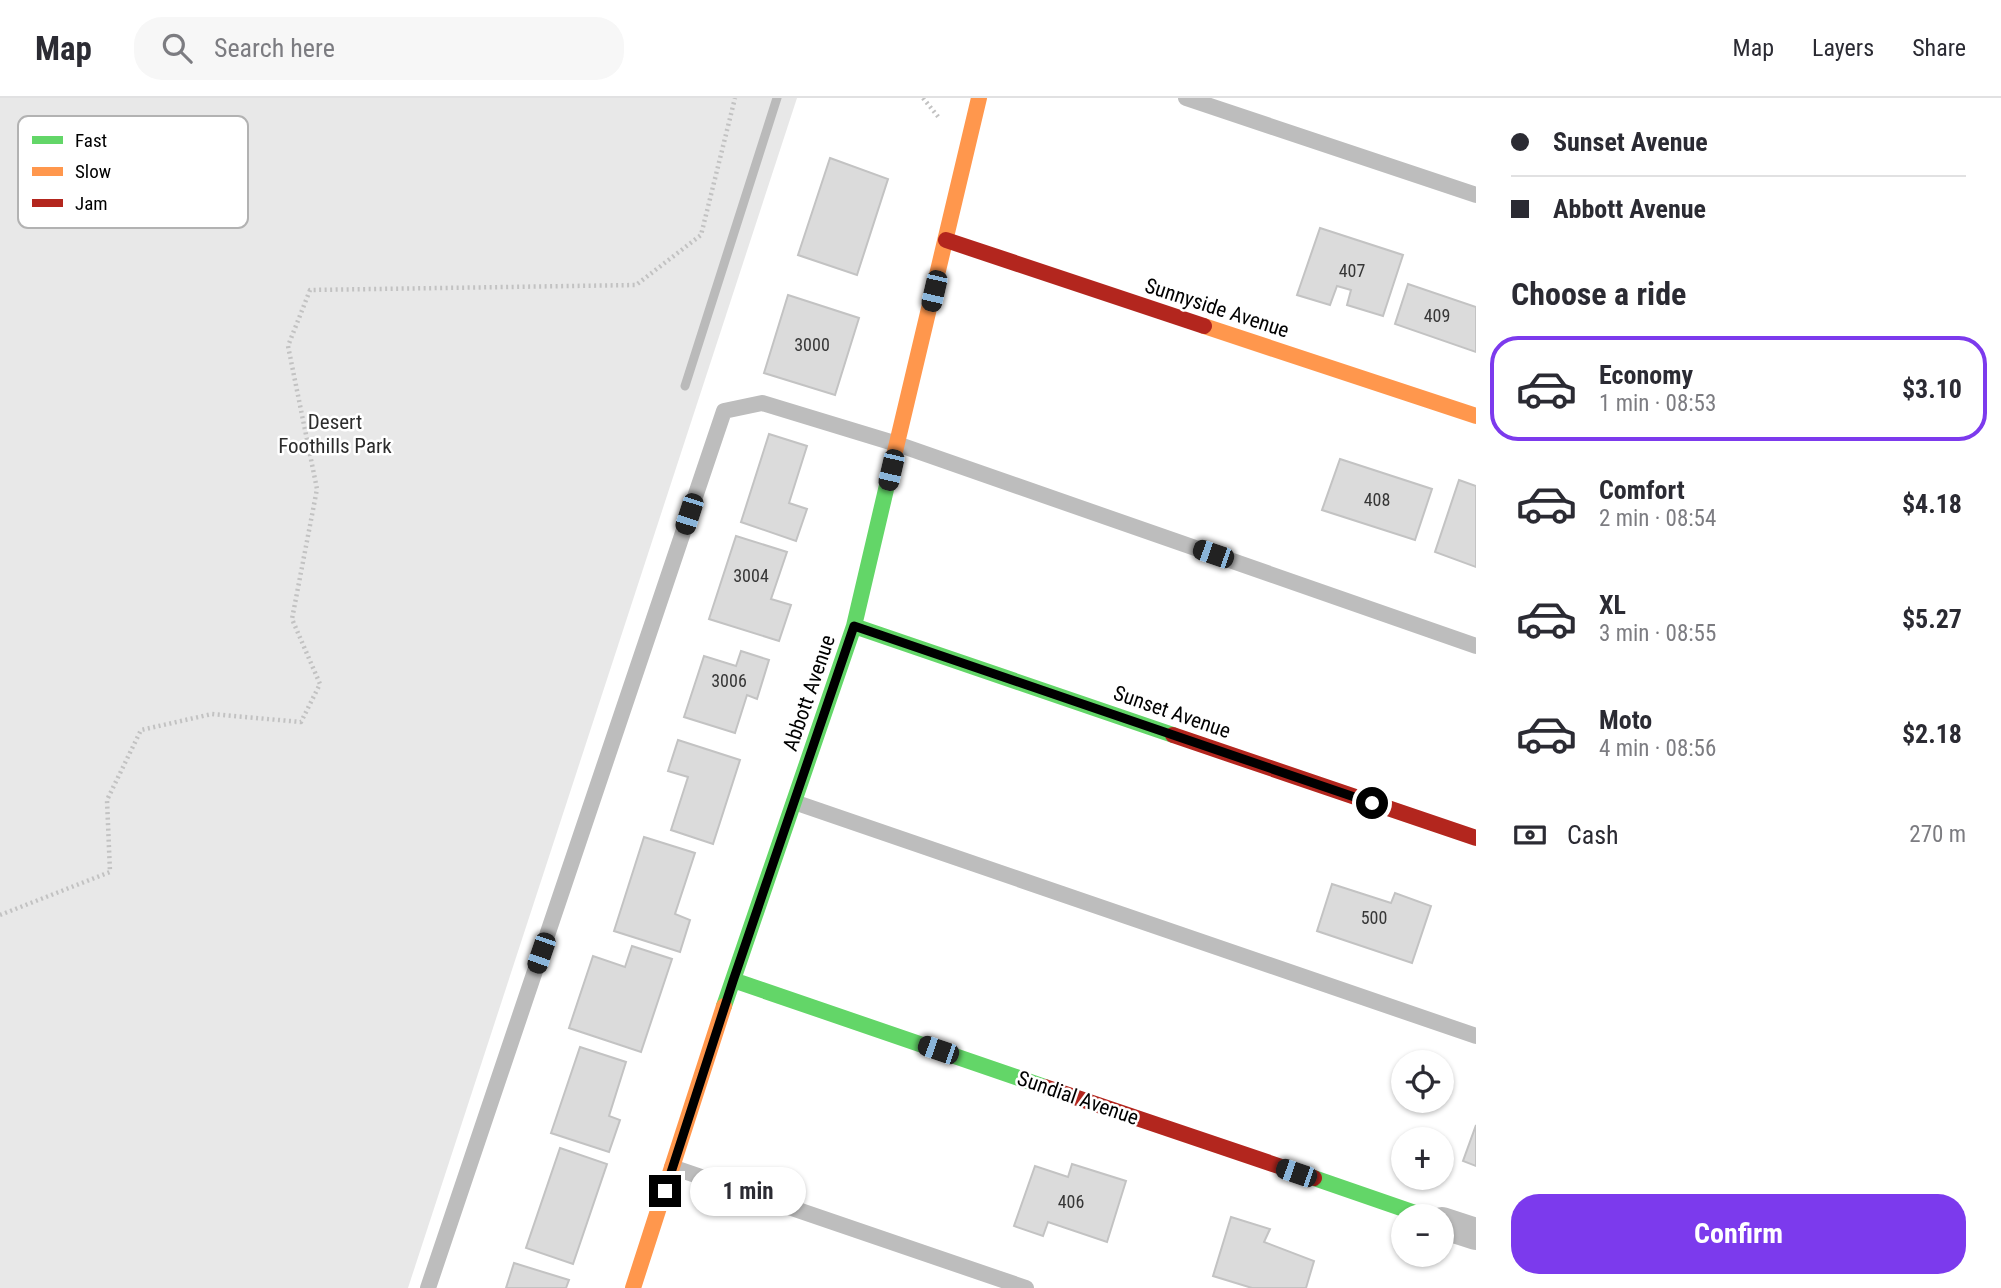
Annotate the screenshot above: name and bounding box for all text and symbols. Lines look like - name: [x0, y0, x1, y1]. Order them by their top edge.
- search box: [134, 17, 624, 80]
- text: Map: [35, 29, 92, 68]
- icon: search: [158, 29, 196, 67]
- text: Search here: [214, 33, 335, 63]
- text: Map: [1733, 34, 1774, 62]
- text: Layers: [1812, 34, 1874, 62]
- text: Share: [1912, 34, 1966, 62]
- legend: [18, 116, 248, 228]
- text: Sunset Avenue: [1553, 127, 1708, 157]
- text: Fast: [75, 129, 107, 152]
- text: Slow: [75, 160, 111, 183]
- text: Jam: [75, 192, 108, 215]
- text: Abbott Avenue: [1553, 194, 1706, 224]
- house number: 407: [1339, 260, 1365, 281]
- car: [920, 268, 949, 314]
- street label: Sunnyside Avenue: [1142, 273, 1292, 343]
- text: Choose a ride: [1511, 275, 1686, 313]
- house number: 409: [1424, 305, 1450, 326]
- house number: 3000: [794, 334, 830, 355]
- icon: car: [1515, 357, 1578, 420]
- text: Economy: [1599, 360, 1693, 390]
- text: $3.10: [1902, 374, 1962, 404]
- text: 1 min · 08:53: [1599, 390, 1716, 417]
- park label: Desert Foothills Park: [278, 410, 392, 458]
- car: [877, 447, 906, 493]
- icon: car: [1515, 472, 1578, 535]
- text: Comfort: [1599, 475, 1685, 505]
- house number: 408: [1364, 489, 1390, 510]
- text: $4.18: [1902, 489, 1962, 519]
- car: [673, 491, 706, 537]
- text: 2 min · 08:54: [1599, 505, 1716, 532]
- car: [1190, 537, 1237, 571]
- house number: 3004: [733, 565, 769, 586]
- icon: car: [1515, 587, 1578, 650]
- text: XL: [1599, 590, 1626, 620]
- text: $5.27: [1902, 604, 1962, 634]
- text: 3 min · 08:55: [1599, 620, 1716, 647]
- street label: Abbott Avenue: [778, 632, 840, 754]
- house number: 3006: [711, 670, 747, 691]
- street label: Sunset Avenue: [1110, 681, 1234, 743]
- icon: car: [1515, 702, 1578, 765]
- text: Moto: [1599, 705, 1652, 735]
- text: $2.18: [1902, 719, 1962, 749]
- text: 4 min · 08:56: [1599, 735, 1716, 762]
- route start: [1356, 787, 1388, 819]
- icon: cash: [1511, 816, 1549, 854]
- text: Cash: [1567, 820, 1619, 850]
- text: 270 m: [1909, 821, 1966, 848]
- house number: 500: [1361, 907, 1387, 928]
- car: [525, 930, 558, 976]
- car: [915, 1033, 962, 1067]
- map controls: [1391, 1050, 1454, 1267]
- button: locate: [1391, 1050, 1454, 1113]
- street label: Sundial Avenue: [1014, 1066, 1142, 1130]
- button: +: [1391, 1127, 1454, 1190]
- car: [1273, 1156, 1320, 1190]
- callout: 1 min: [690, 1166, 805, 1216]
- route end: [649, 1175, 681, 1207]
- text: 1 min: [722, 1178, 774, 1205]
- house number: 406: [1058, 1191, 1084, 1212]
- button: Confirm: [1511, 1194, 1966, 1274]
- button: −: [1391, 1204, 1454, 1267]

